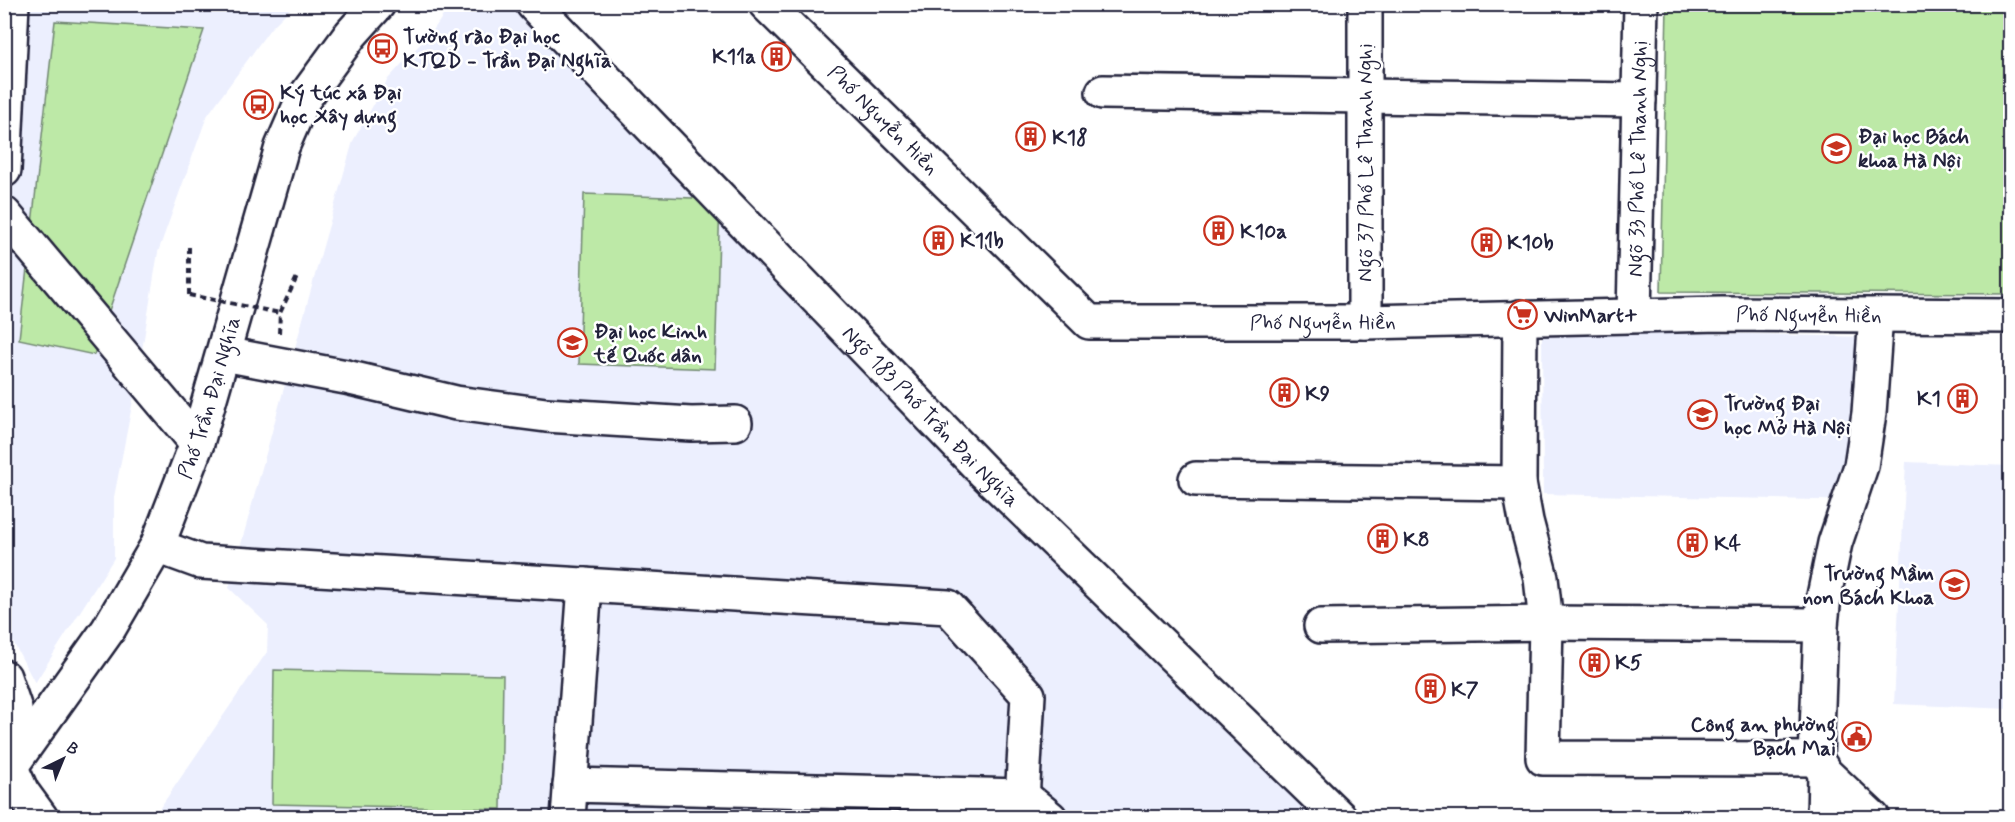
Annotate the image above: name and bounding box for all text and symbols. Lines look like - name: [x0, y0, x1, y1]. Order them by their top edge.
- place label: Tường rào Đại học KTQD - Trần Đại Nghĩa: [403, 23, 612, 77]
- bus stop icon: Tường rào Đại học KTQD - Trần Đại Nghĩa: [366, 32, 398, 64]
- building icon: K11a: [761, 40, 793, 72]
- street label: Ngõ 33 Phố Lê Thanh Nghị: [1622, 41, 1656, 277]
- place label: K11a: [712, 43, 756, 71]
- street label: Ngõ 37 Phố Lê Thanh Nghị: [1352, 44, 1382, 282]
- street label: Phố Nguyễn Hiền: [821, 59, 945, 182]
- place label: Ký túc xá Đại học Xây dựng: [280, 79, 402, 133]
- bus stop icon: Ký túc xá Đại học Xây dựng: [243, 88, 275, 120]
- building icon: K18: [1015, 121, 1047, 153]
- place label: Đại học Bách khoa Hà Nội: [1858, 123, 1969, 175]
- place label: K18: [1052, 124, 1088, 152]
- school or university icon: Đại học Bách khoa Hà Nội: [1821, 132, 1853, 164]
- building icon: K10a: [1203, 215, 1235, 247]
- place label: K10a: [1240, 218, 1287, 246]
- building icon: K11b: [923, 224, 955, 256]
- building icon: K10b: [1470, 226, 1502, 258]
- place label: K11b: [960, 227, 1004, 255]
- place label: K10b: [1507, 229, 1554, 257]
- supermarket icon: WinMart+: [1507, 299, 1539, 331]
- street label: Phố Nguyễn Hiền: [1736, 301, 1882, 332]
- place label: WinMart+: [1543, 302, 1638, 330]
- street label: Phố Nguyễn Hiền: [1250, 308, 1396, 339]
- street label: Phố Trần Đại Nghĩa: [171, 313, 248, 483]
- place label: Đại học Kinh tế Quốc dân: [593, 318, 707, 370]
- street label: Ngõ 183 Phố Trần Đại Nghĩa: [836, 320, 1025, 514]
- school or university icon: Đại học Kinh tế Quốc dân: [557, 327, 589, 359]
- building icon: K9: [1268, 377, 1300, 409]
- place label: K9: [1305, 380, 1330, 408]
- building icon: K1: [1946, 382, 1978, 414]
- place label: K1: [1917, 385, 1941, 413]
- place label: Trường Đại học Mở Hà Nội: [1724, 390, 1851, 442]
- school or university icon: Trường Đại học Mở Hà Nội: [1687, 399, 1719, 431]
- building icon: K8: [1366, 523, 1398, 555]
- place label: K8: [1403, 526, 1430, 554]
- building icon: K4: [1677, 527, 1709, 559]
- place label: K4: [1714, 530, 1742, 558]
- place label: Trường Mầm non Bách Khoa: [1803, 560, 1934, 612]
- school or university icon: Trường Mầm non Bách Khoa: [1939, 569, 1971, 601]
- building icon: K5: [1578, 646, 1610, 678]
- place label: K5: [1615, 649, 1643, 677]
- building icon: K7: [1414, 673, 1446, 705]
- place label: K7: [1451, 676, 1479, 704]
- place label: Công an phường Bạch Mai: [1691, 711, 1836, 763]
- public building icon: Công an phường Bạch Mai: [1841, 720, 1873, 752]
- north arrow: [33, 729, 93, 789]
- text: B: [61, 738, 83, 760]

